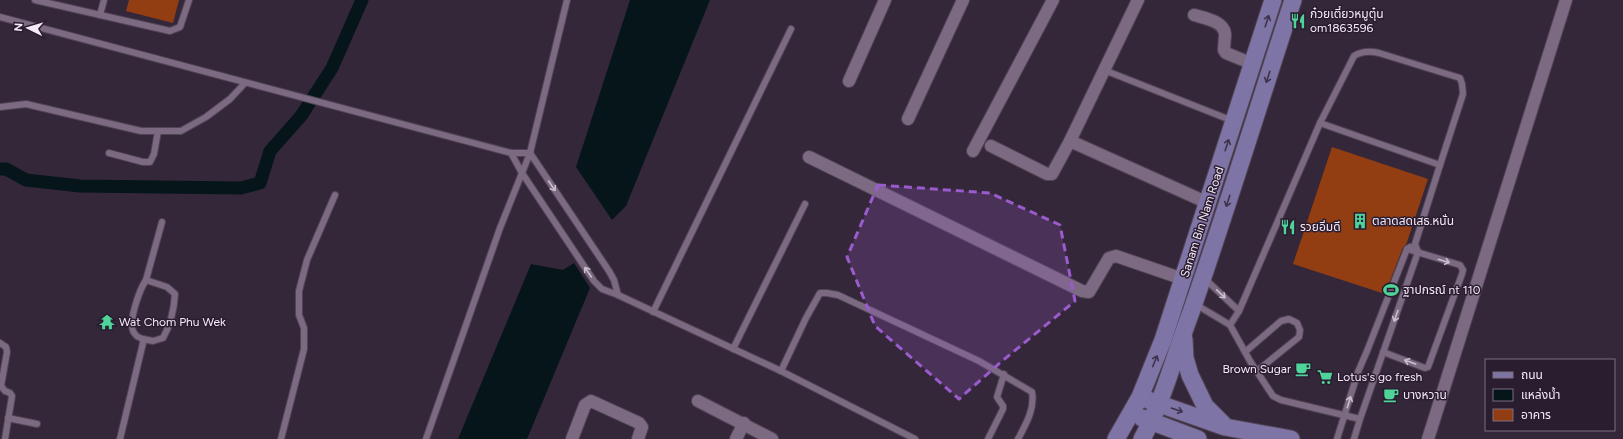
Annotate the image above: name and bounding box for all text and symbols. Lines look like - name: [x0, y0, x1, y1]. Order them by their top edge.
- place label: ก๋วยเตี๋ยวหมูตุ๋น om1863596: [1310, 5, 1384, 35]
- north arrow: [8, 8, 48, 48]
- restaurant icon: ก๋วยเตี๋ยวหมูตุ๋น om1863596: [1289, 12, 1307, 30]
- one-way arrow: [1264, 15, 1271, 28]
- text: N: [12, 22, 25, 32]
- one-way arrow: [1264, 70, 1271, 83]
- one-way arrow: [1224, 138, 1231, 151]
- street label: Sanam Bin Nam Road: [1178, 165, 1226, 279]
- one-way arrow: [548, 180, 556, 191]
- one-way arrow: [1224, 194, 1231, 207]
- building icon: ตลาดสดเสธ.หนั่น: [1351, 212, 1369, 230]
- place label: ตลาดสดเสธ.หนั่น: [1372, 213, 1454, 228]
- restaurant icon: รวยอิ่มดี: [1279, 218, 1297, 236]
- place label: รวยอิ่มดี: [1300, 219, 1341, 234]
- one-way arrow: [1438, 258, 1451, 265]
- one-way arrow: [584, 267, 592, 278]
- sports icon: ฐาปกรณ์ nt 110: [1382, 281, 1400, 299]
- place label: ฐาปกรณ์ nt 110: [1403, 283, 1481, 297]
- one-way arrow: [1216, 289, 1226, 299]
- one-way arrow: [1392, 309, 1399, 322]
- temple icon: Wat Chom Phu Wek: [98, 313, 116, 331]
- place label: Wat Chom Phu Wek: [119, 315, 226, 329]
- one-way arrow: [1151, 355, 1159, 367]
- one-way arrow: [1405, 358, 1417, 366]
- legend: [1485, 359, 1615, 431]
- cafe icon: Brown Sugar: [1294, 360, 1312, 378]
- place label: Brown Sugar: [1222, 362, 1291, 376]
- supermarket icon: Lotus's go fresh: [1316, 368, 1334, 386]
- text: ถนน: [1521, 368, 1543, 382]
- place label: Lotus's go fresh: [1337, 370, 1423, 384]
- cafe icon: บางหวาน: [1382, 386, 1400, 404]
- text: แหล่งน้ำ: [1521, 386, 1560, 402]
- place label: บางหวาน: [1403, 388, 1447, 402]
- one-way arrow: [1345, 396, 1353, 408]
- one-way arrow: [1171, 407, 1184, 414]
- text: อาคาร: [1521, 408, 1551, 422]

